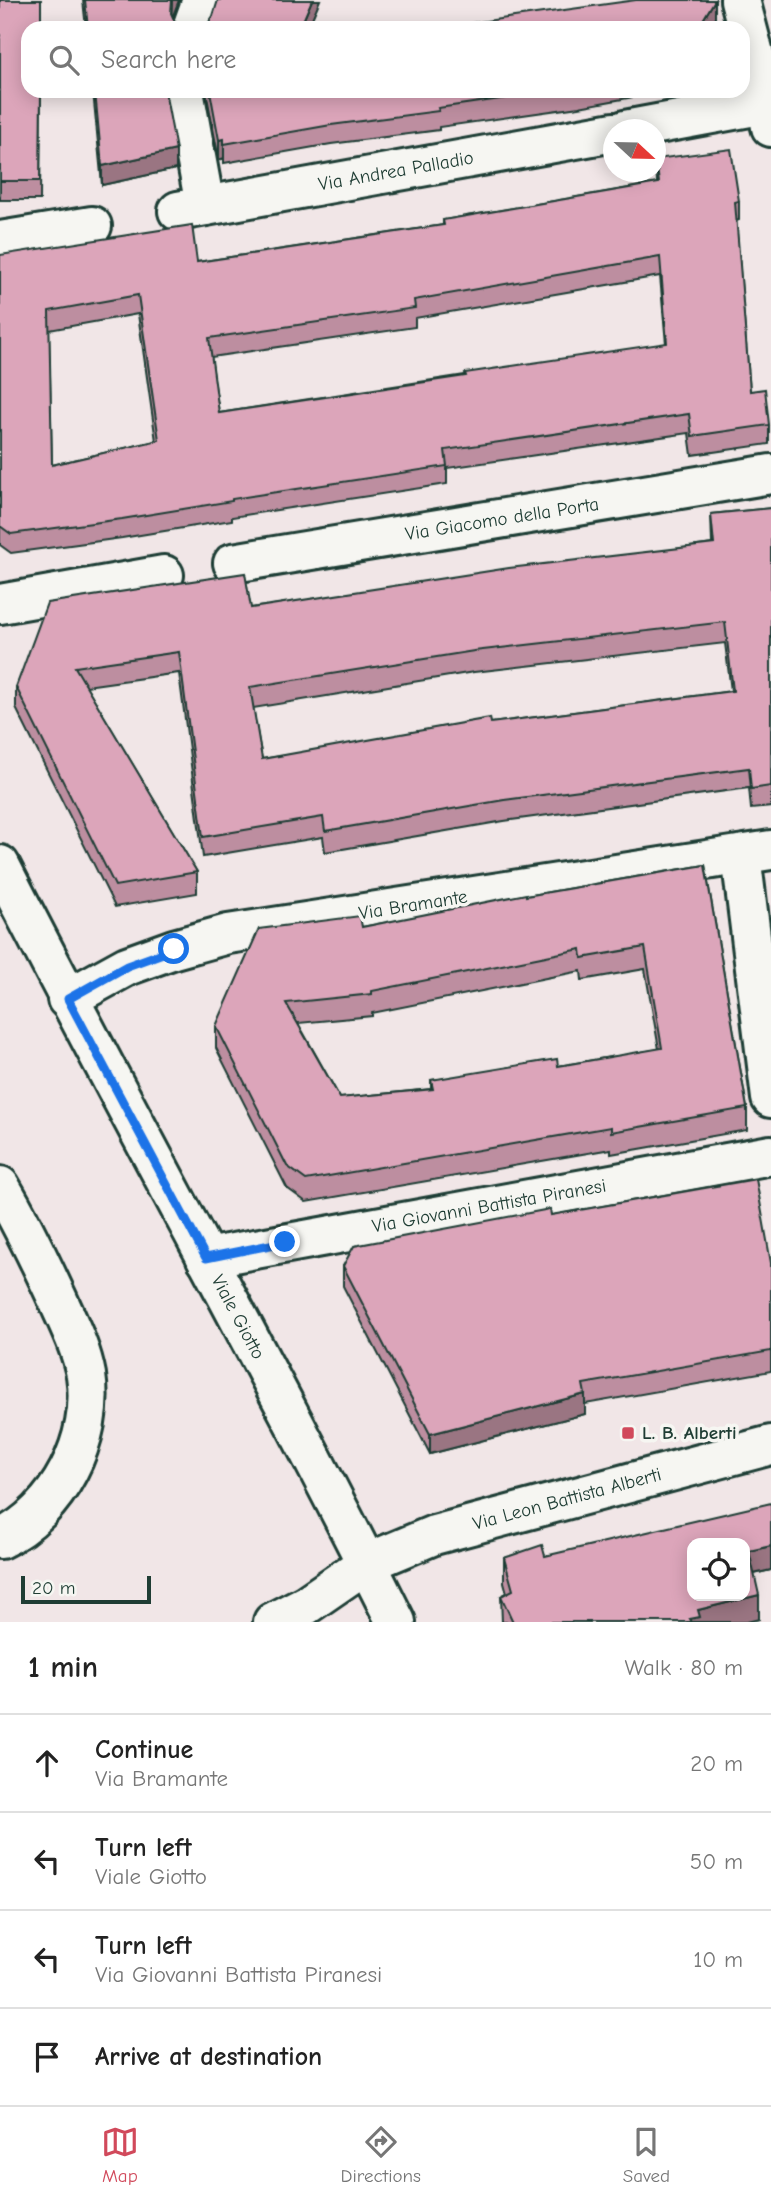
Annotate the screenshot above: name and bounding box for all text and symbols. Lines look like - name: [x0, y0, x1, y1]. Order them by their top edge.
- search box: [21, 21, 750, 98]
- icon: search: [45, 41, 83, 79]
- text: Search here: [101, 45, 236, 75]
- north arrow: [603, 119, 666, 182]
- street label: Via Andrea Palladio: [317, 147, 475, 195]
- street label: Via Giacomo della Porta: [404, 493, 600, 545]
- street label: Via Bramante: [357, 886, 469, 924]
- route start: [158, 933, 189, 964]
- street label: Via Giovanni Battista Piranesi: [370, 1175, 608, 1237]
- route end: [269, 1226, 300, 1257]
- street label: Viale Giotto: [207, 1271, 269, 1363]
- place label: L. B. Alberti: [642, 1422, 737, 1444]
- marker: L. B. Alberti: [620, 1425, 636, 1441]
- street label: Via Leon Battista Alberti: [470, 1463, 664, 1535]
- map controls: [687, 1538, 750, 1601]
- button: locate: [687, 1538, 750, 1601]
- scale bar: [21, 1573, 150, 1605]
- text: 20 m: [32, 1577, 76, 1599]
- text: 1 min: [28, 1650, 98, 1685]
- text: Walk · 80 m: [625, 1654, 743, 1681]
- text: Continue: [95, 1735, 193, 1765]
- icon: ahead: [28, 1744, 66, 1782]
- text: 20 m: [690, 1750, 743, 1777]
- text: Via Bramante: [95, 1765, 228, 1792]
- text: Turn left: [95, 1833, 192, 1863]
- icon: left: [28, 1842, 66, 1880]
- text: 50 m: [690, 1848, 743, 1875]
- text: Viale Giotto: [95, 1863, 207, 1890]
- text: Turn left: [95, 1931, 192, 1961]
- icon: left: [28, 1940, 66, 1978]
- text: 10 m: [693, 1946, 743, 1973]
- text: Via Giovanni Battista Piranesi: [95, 1961, 382, 1988]
- icon: arrive: [28, 2038, 66, 2076]
- text: Arrive at destination: [95, 2042, 322, 2072]
- tab: Map: [101, 2123, 139, 2187]
- tab: Directions: [341, 2123, 421, 2187]
- tab: Saved: [623, 2123, 670, 2187]

